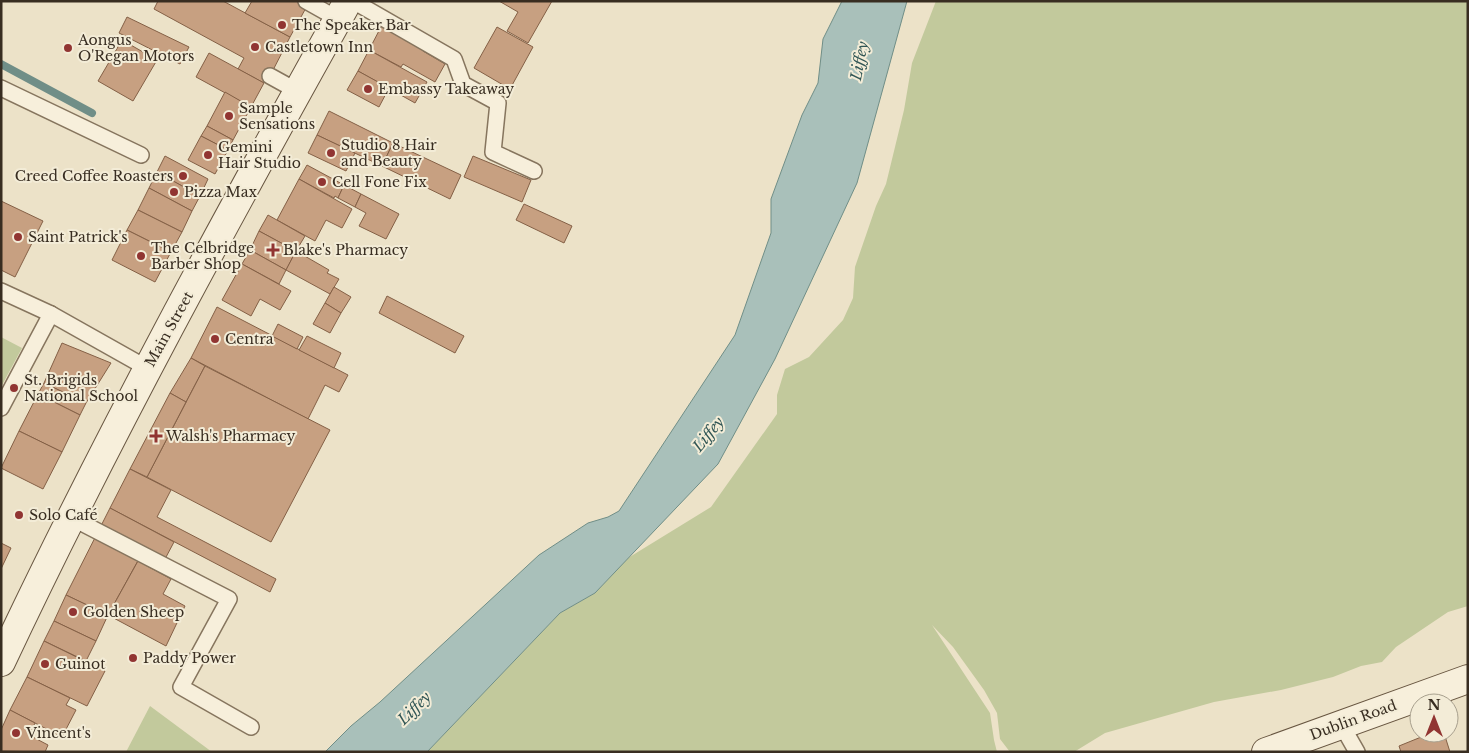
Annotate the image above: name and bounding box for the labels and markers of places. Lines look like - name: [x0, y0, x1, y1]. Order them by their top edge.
- place label: The Speaker Bar: [292, 16, 411, 34]
- marker: The Speaker Bar: [276, 19, 288, 31]
- place label: Aongus O'Regan Motors: [77, 31, 194, 65]
- place label: Castletown Inn: [265, 38, 373, 56]
- marker: Castletown Inn: [249, 41, 261, 53]
- marker: Aongus O'Regan Motors: [62, 42, 74, 54]
- place label: Embassy Takeaway: [378, 80, 514, 98]
- marker: Embassy Takeaway: [362, 83, 374, 95]
- place label: Sample Sensations: [239, 99, 315, 133]
- marker: Sample Sensations: [223, 110, 235, 122]
- place label: Studio 8 Hair and Beauty: [341, 136, 437, 170]
- place label: Gemini Hair Studio: [218, 138, 301, 172]
- marker: Studio 8 Hair and Beauty: [325, 147, 337, 159]
- marker: Gemini Hair Studio: [202, 149, 214, 161]
- place label: Creed Coffee Roasters: [15, 167, 173, 185]
- marker: Creed Coffee Roasters: [177, 170, 189, 182]
- place label: Cell Fone Fix: [332, 173, 427, 191]
- marker: Cell Fone Fix: [316, 176, 328, 188]
- place label: Pizza Max: [184, 183, 258, 201]
- marker: Pizza Max: [168, 186, 180, 198]
- place label: Saint Patrick's: [28, 228, 128, 246]
- marker: Saint Patrick's: [12, 231, 24, 243]
- place label: The Celbridge Barber Shop: [151, 239, 254, 273]
- place label: Blake's Pharmacy: [283, 241, 408, 259]
- marker: Blake's Pharmacy: [267, 244, 279, 256]
- marker: The Celbridge Barber Shop: [135, 250, 147, 262]
- place label: Centra: [225, 330, 274, 348]
- marker: Centra: [209, 333, 221, 345]
- place label: St. Brigids National School: [24, 371, 139, 405]
- marker: St. Brigids National School: [8, 382, 20, 394]
- place label: Walsh's Pharmacy: [165, 427, 295, 445]
- marker: Walsh's Pharmacy: [150, 430, 162, 442]
- place label: Solo Café: [29, 506, 98, 524]
- marker: Solo Café: [13, 509, 25, 521]
- place label: Golden Sheep: [83, 603, 184, 621]
- marker: Golden Sheep: [67, 606, 79, 618]
- place label: Paddy Power: [143, 649, 236, 667]
- marker: Paddy Power: [127, 652, 139, 664]
- place label: Guinot: [55, 655, 106, 673]
- marker: Guinot: [39, 658, 51, 670]
- place label: Vincent's: [25, 724, 91, 742]
- marker: Vincent's: [10, 727, 22, 739]

